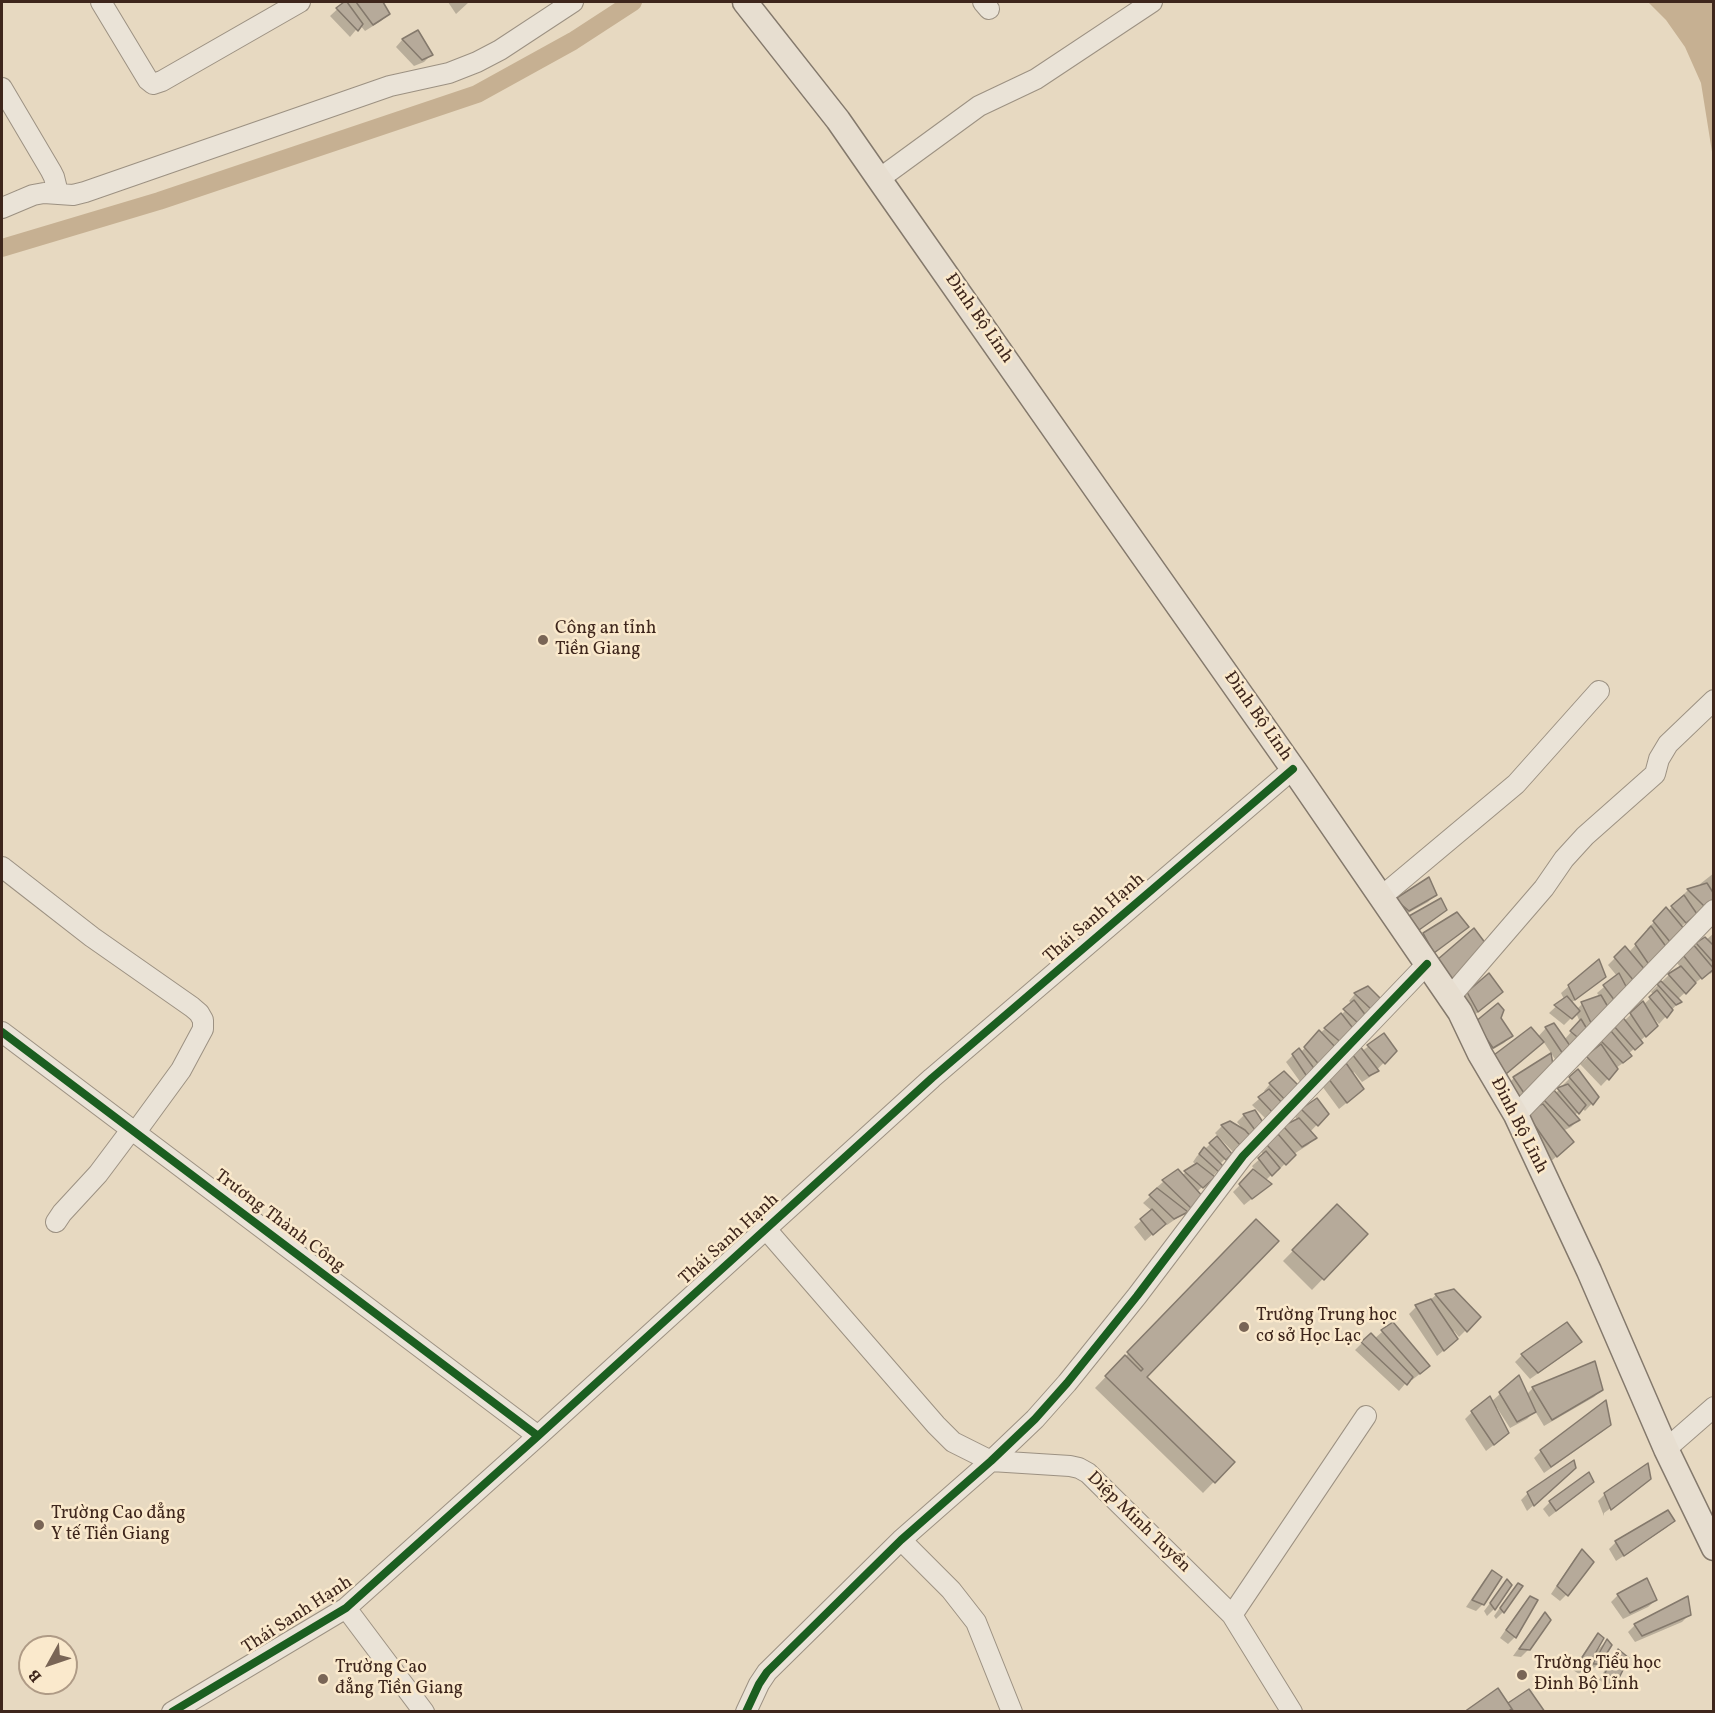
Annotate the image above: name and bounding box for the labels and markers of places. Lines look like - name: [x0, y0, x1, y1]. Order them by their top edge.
- place label: Công an tỉnh Tiền Giang: [555, 619, 656, 662]
- marker: Công an tỉnh Tiền Giang: [536, 633, 550, 647]
- place label: Trường Trung học cơ sở Học Lạc: [1256, 1306, 1397, 1348]
- marker: Trường Trung học cơ sở Học Lạc: [1237, 1320, 1251, 1334]
- place label: Trường Cao đẳng Y tế Tiền Giang: [51, 1504, 185, 1546]
- marker: Trường Cao đẳng Y tế Tiền Giang: [32, 1518, 46, 1532]
- place label: Trường Tiểu học Đinh Bộ Lĩnh: [1534, 1654, 1661, 1696]
- place label: Trường Cao đẳng Tiền Giang: [335, 1658, 463, 1700]
- marker: Trường Tiểu học Đinh Bộ Lĩnh: [1515, 1668, 1529, 1682]
- marker: Trường Cao đẳng Tiền Giang: [316, 1672, 330, 1686]

